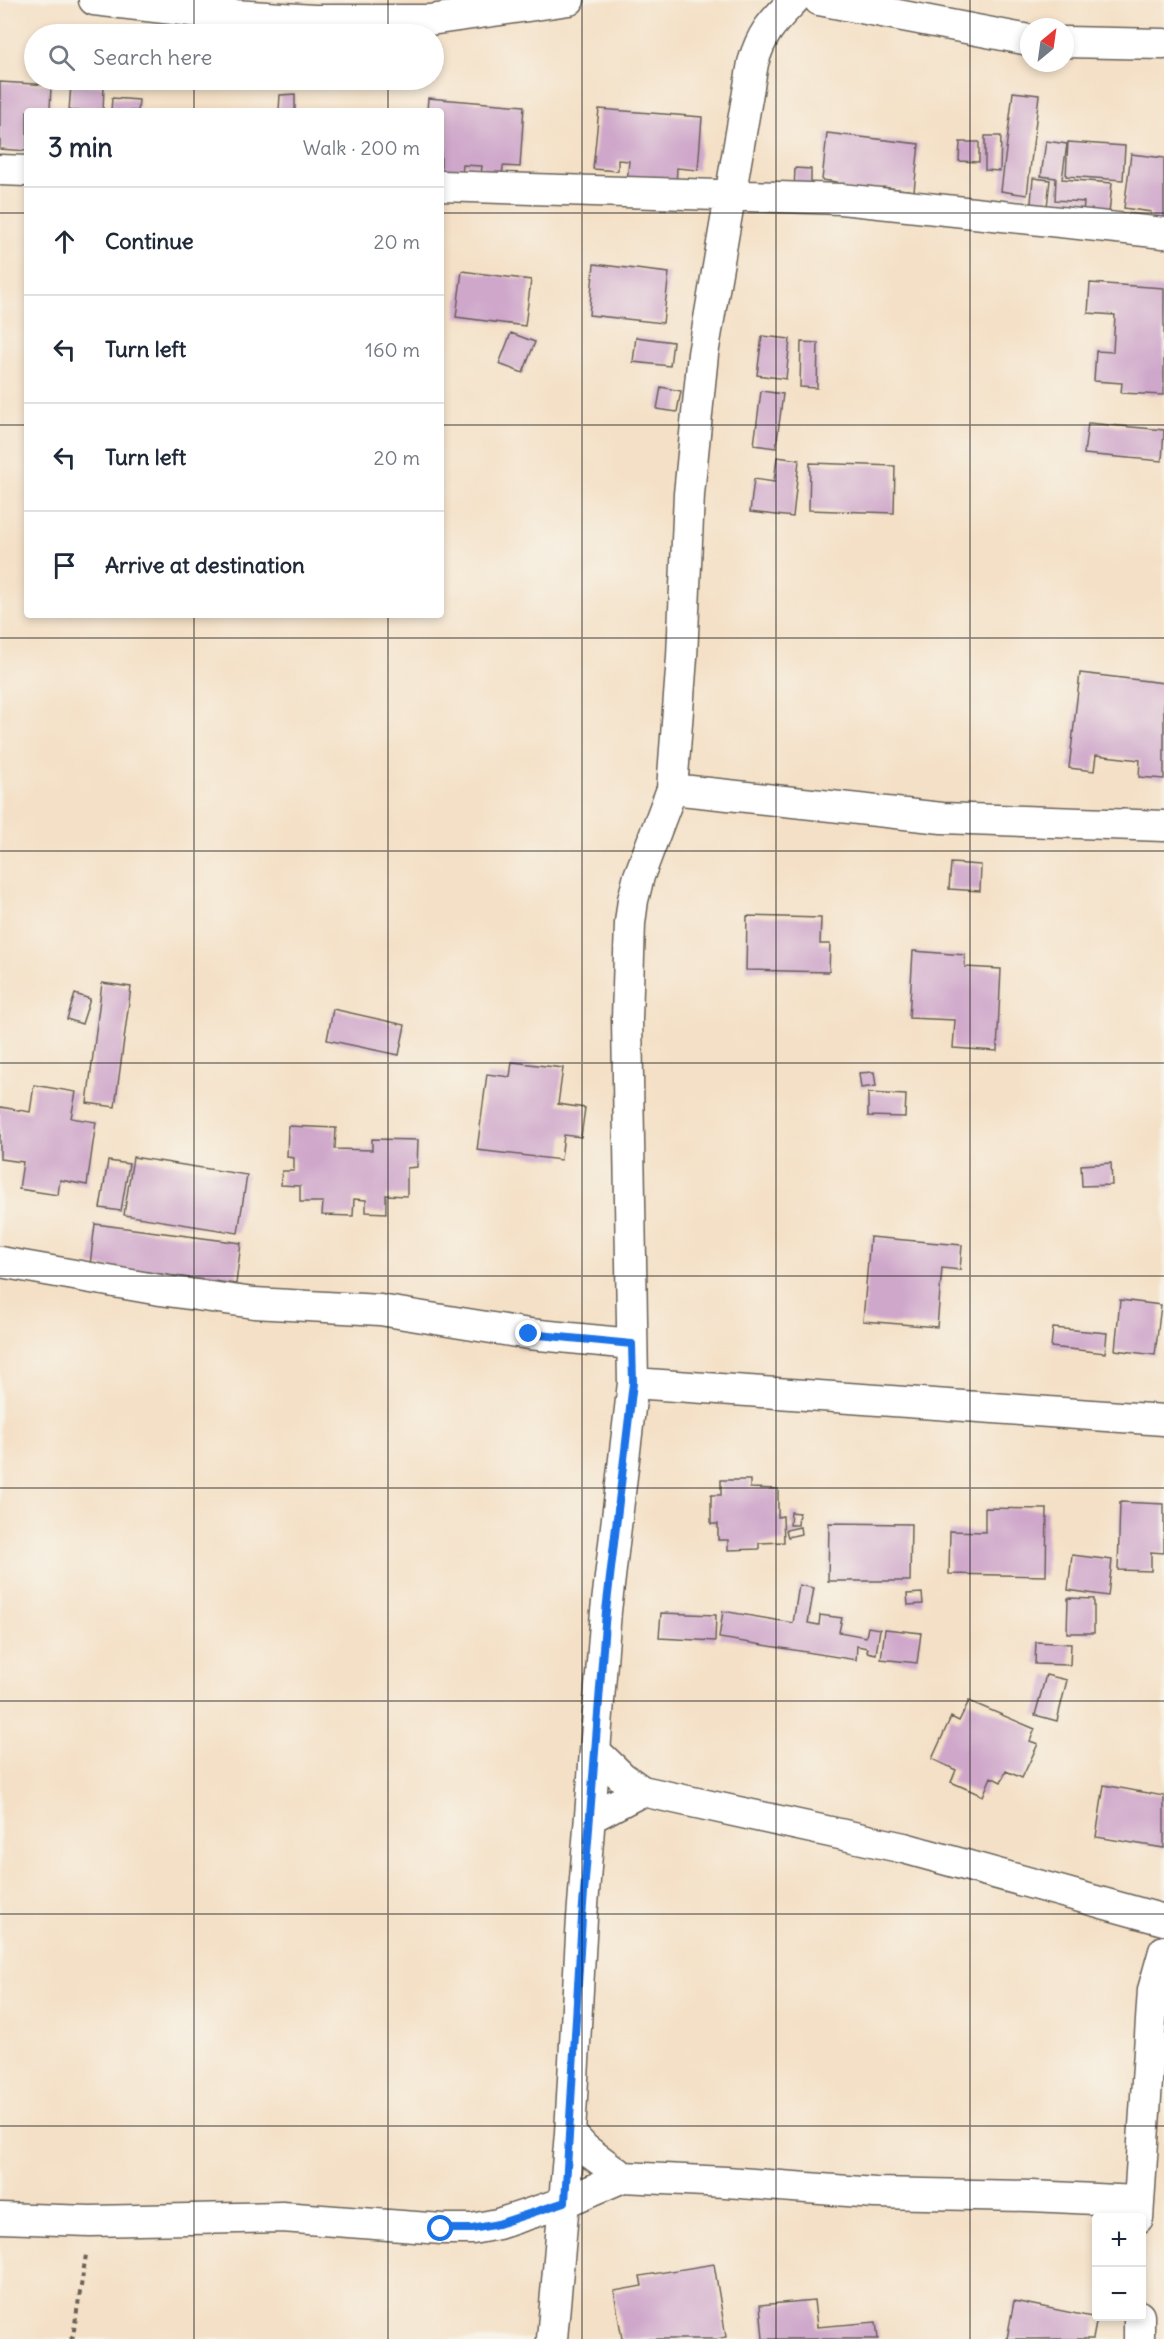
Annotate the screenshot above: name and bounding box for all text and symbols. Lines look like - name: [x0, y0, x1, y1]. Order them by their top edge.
- north arrow: [1020, 18, 1074, 72]
- search box: [24, 24, 444, 90]
- icon: search: [45, 41, 78, 74]
- text: Search here: [93, 43, 212, 71]
- text: 3 min: [48, 131, 113, 164]
- text: Walk · 200 m: [303, 135, 420, 160]
- icon: ahead: [48, 225, 81, 258]
- text: Continue: [105, 227, 194, 255]
- text: 20 m: [374, 229, 420, 254]
- icon: left: [48, 333, 81, 366]
- text: Turn left: [105, 335, 186, 363]
- text: 160 m: [365, 337, 420, 362]
- icon: left: [48, 441, 81, 474]
- text: Turn left: [105, 443, 186, 471]
- text: 20 m: [374, 445, 420, 470]
- icon: arrive: [48, 549, 81, 582]
- text: Arrive at destination: [105, 551, 305, 579]
- route end: [515, 1320, 541, 1346]
- map controls: [1092, 2213, 1146, 2321]
- button: +: [1092, 2213, 1146, 2267]
- route start: [427, 2215, 453, 2241]
- button: −: [1092, 2267, 1146, 2321]

